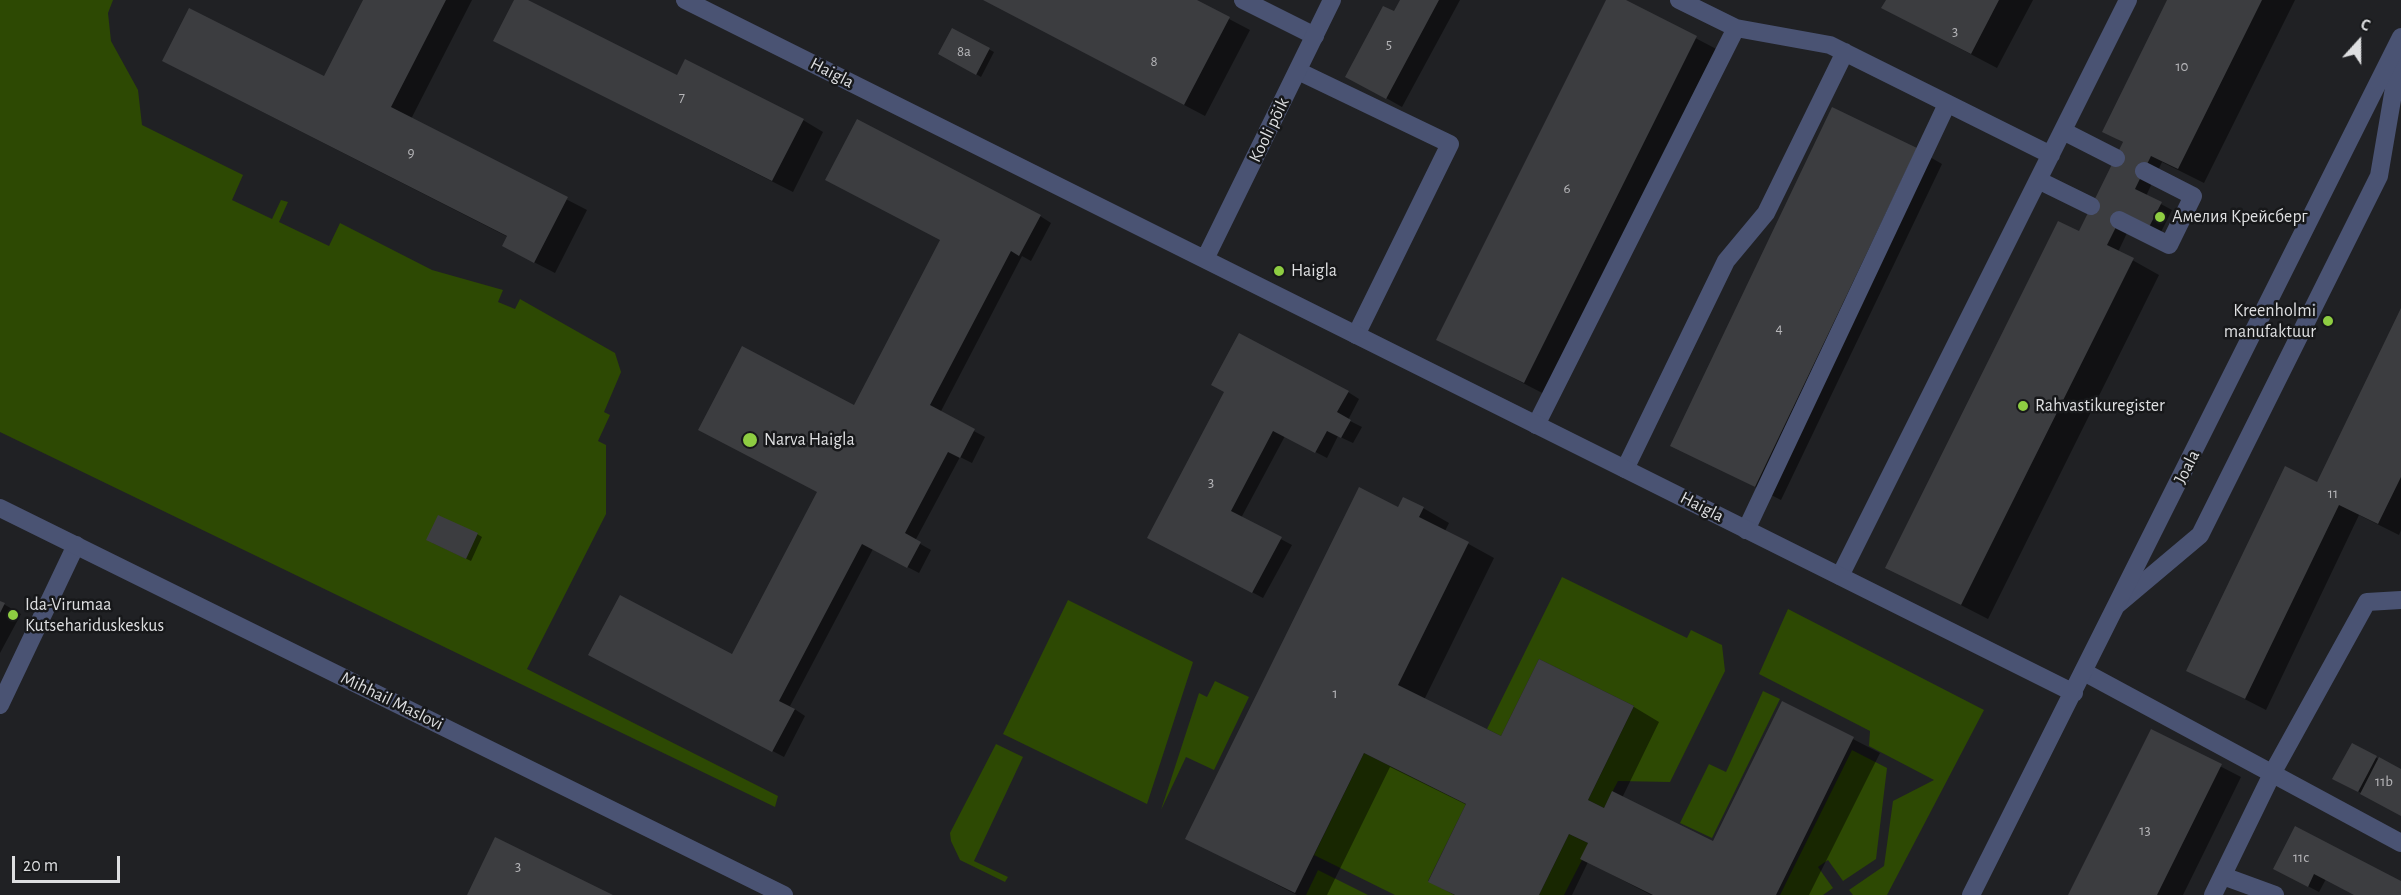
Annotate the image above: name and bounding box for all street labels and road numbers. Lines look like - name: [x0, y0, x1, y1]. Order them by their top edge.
- street label: Haigla: [807, 53, 857, 93]
- street label: Kooli põik: [1244, 94, 1294, 166]
- street label: Joala: [2169, 446, 2205, 488]
- street label: Haigla: [1677, 487, 1727, 527]
- street label: Mihhail Maslovi: [337, 667, 447, 735]

